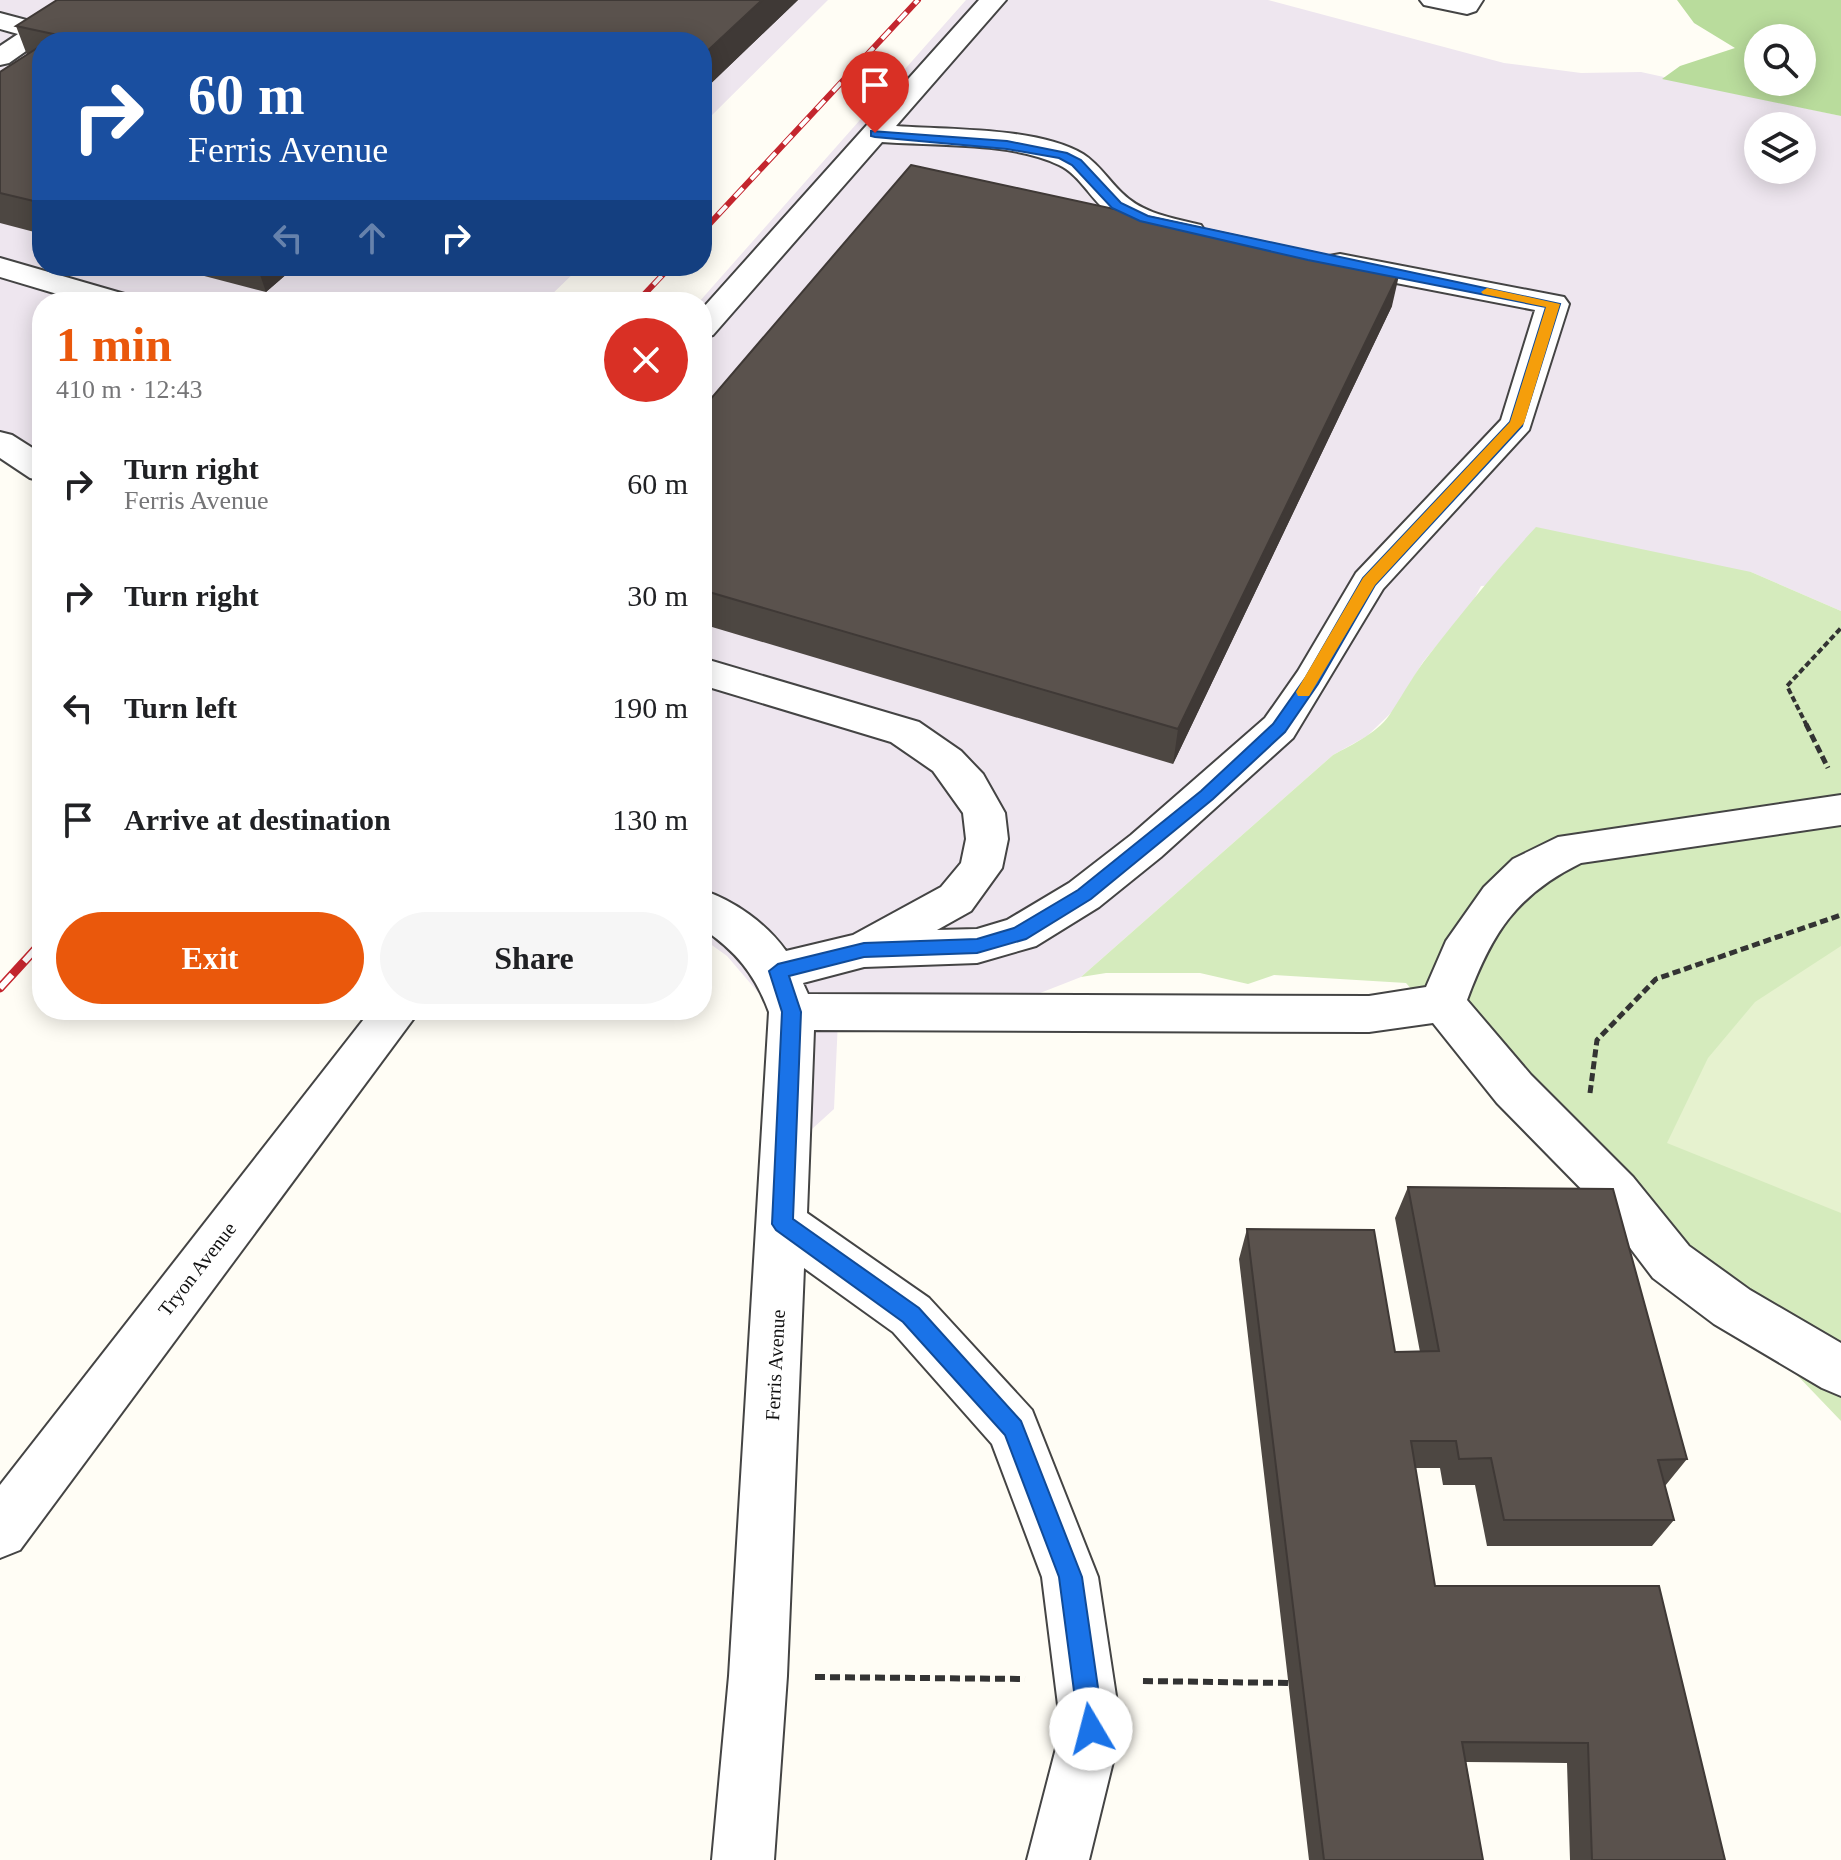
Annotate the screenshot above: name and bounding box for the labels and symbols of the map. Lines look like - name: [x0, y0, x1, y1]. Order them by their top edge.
- pin: [841, 51, 909, 133]
- street label: Tryon Avenue: [154, 1218, 241, 1321]
- street label: Ferris Avenue: [761, 1309, 789, 1421]
- position arrow: [1049, 1687, 1133, 1771]

